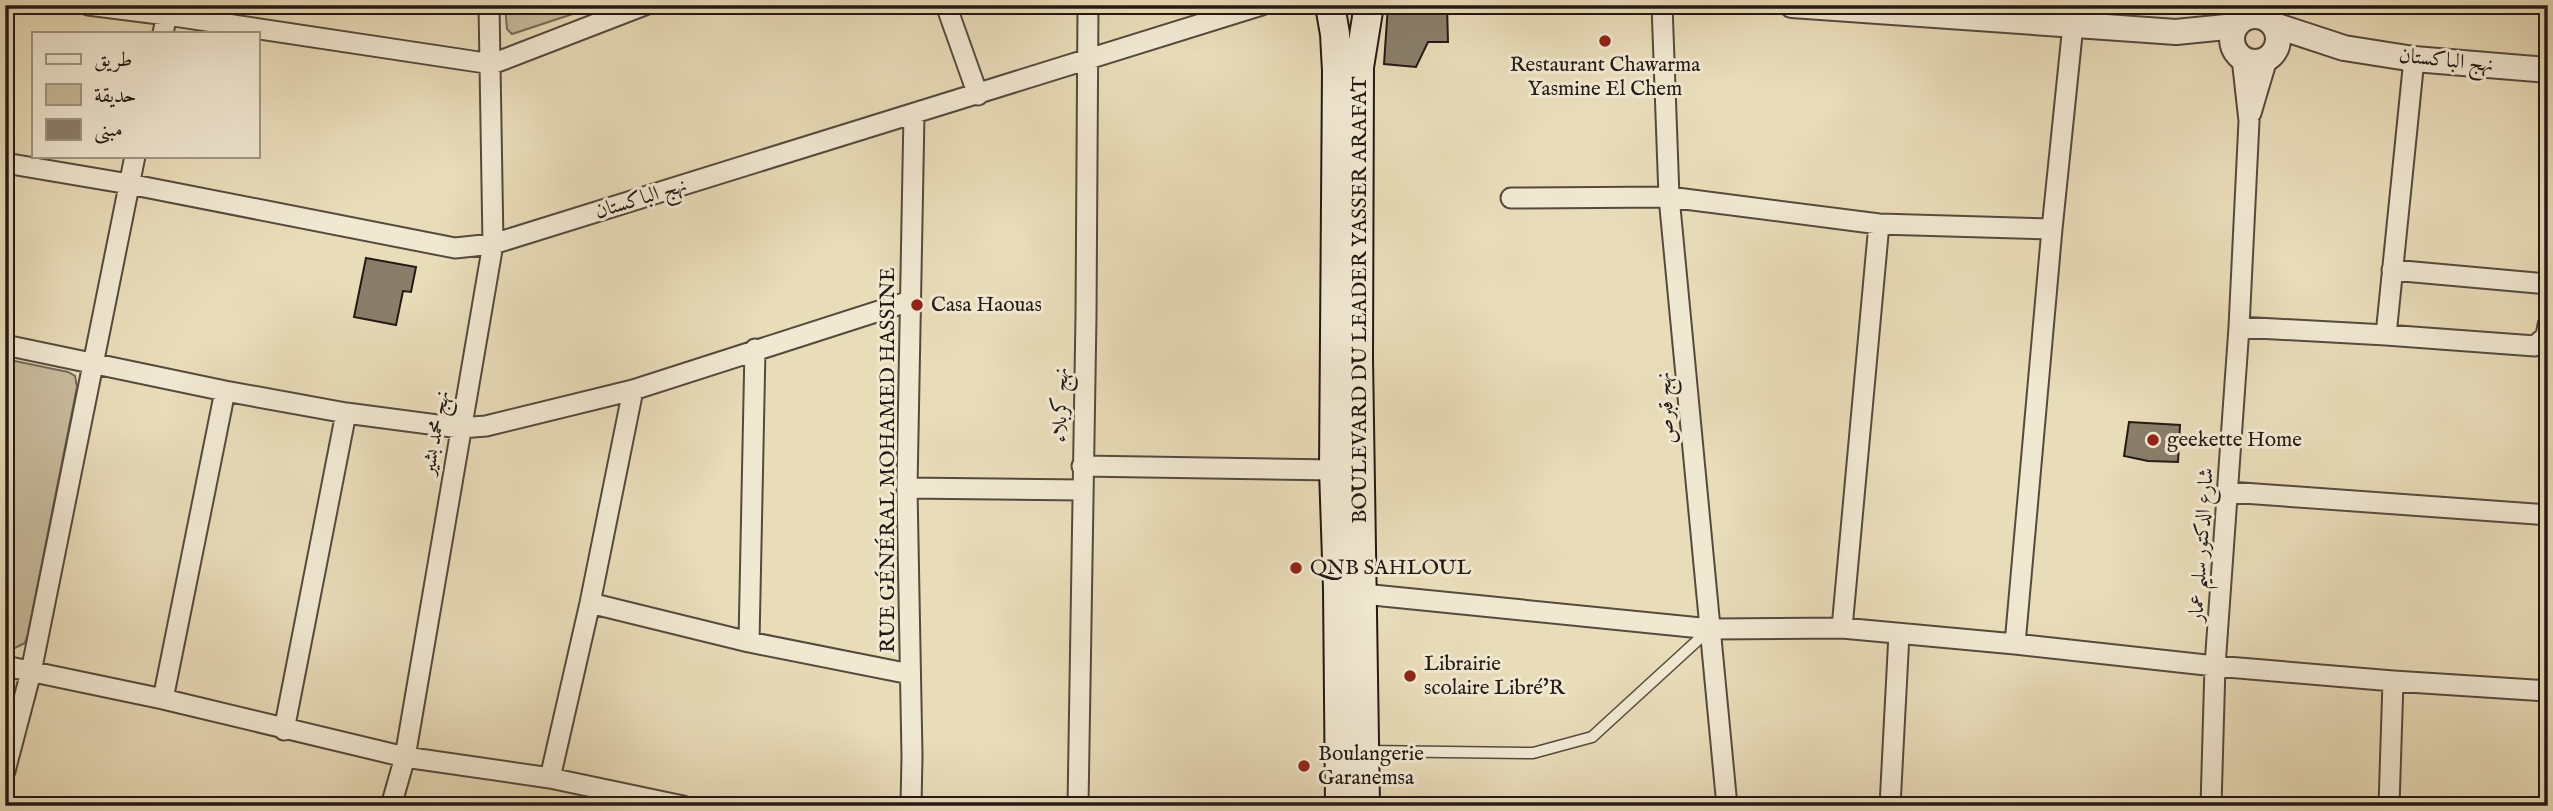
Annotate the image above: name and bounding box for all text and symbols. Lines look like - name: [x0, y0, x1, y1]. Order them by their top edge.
- legend: [32, 32, 259, 158]
- marker: Restaurant Chawarma Yasmine El Chem: [1597, 33, 1613, 49]
- street label: نهج الباكستان: [2397, 43, 2495, 83]
- text: طريق: [94, 47, 132, 74]
- place label: Restaurant Chawarma Yasmine El Chem: [1510, 52, 1701, 103]
- street label: BOULEVARD DU LEADER YASSER ARAFAT: [1347, 76, 1374, 524]
- text: حديقة: [94, 83, 137, 110]
- text: مبنى: [94, 117, 123, 144]
- street label: نهج الباكستان: [592, 172, 692, 230]
- street label: RUE GÉNÉRAL MOHAMED HASSINE: [874, 267, 902, 653]
- place label: Casa Haouas: [931, 292, 1042, 319]
- marker: Casa Haouas: [909, 297, 925, 313]
- street label: نهج كربلاء: [1047, 367, 1079, 443]
- street label: نهج قبرص: [1650, 370, 1688, 445]
- street label: نهج محمد بشير: [415, 389, 461, 480]
- place label: geekette Home: [2167, 427, 2302, 454]
- marker: geekette Home: [2145, 432, 2161, 448]
- street label: شارع الدكتور سليم عمار: [2183, 467, 2227, 625]
- place label: QNB SAHLOUL: [1310, 555, 1471, 582]
- marker: QNB SAHLOUL: [1288, 560, 1304, 576]
- place label: Librairie scolaire Libré'R: [1424, 651, 1566, 702]
- marker: Librairie scolaire Libré'R: [1402, 668, 1418, 684]
- place label: Boulangerie Garanemsa: [1318, 741, 1424, 792]
- marker: Boulangerie Garanemsa: [1296, 758, 1312, 774]

